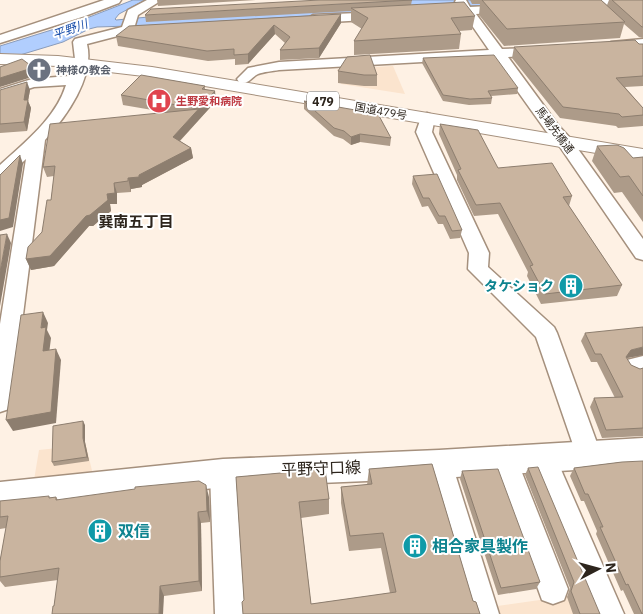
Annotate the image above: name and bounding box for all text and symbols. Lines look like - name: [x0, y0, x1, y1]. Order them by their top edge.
- water label: 平野川: [51, 15, 91, 42]
- church icon: 神様の教会: [26, 57, 52, 83]
- place label: 神様の教会: [56, 63, 111, 77]
- hospital icon: 生野愛和病院: [146, 88, 172, 114]
- road number: 479: [307, 92, 339, 110]
- place label: 生野愛和病院: [176, 94, 242, 108]
- street label: 国道479号: [354, 100, 408, 122]
- street label: 馬場先橋通: [533, 104, 577, 156]
- district label: 巽南五丁目: [98, 212, 174, 231]
- building icon: タケショク: [558, 273, 584, 299]
- place label: タケショク: [484, 277, 554, 295]
- street label: 平野守口線: [281, 457, 361, 479]
- building icon: 双信: [87, 518, 113, 544]
- place label: 双信: [118, 521, 150, 541]
- building icon: 相合家具製作: [402, 533, 428, 559]
- place label: 相合家具製作: [432, 536, 528, 556]
- north arrow: [573, 544, 623, 594]
- text: N: [601, 562, 620, 574]

